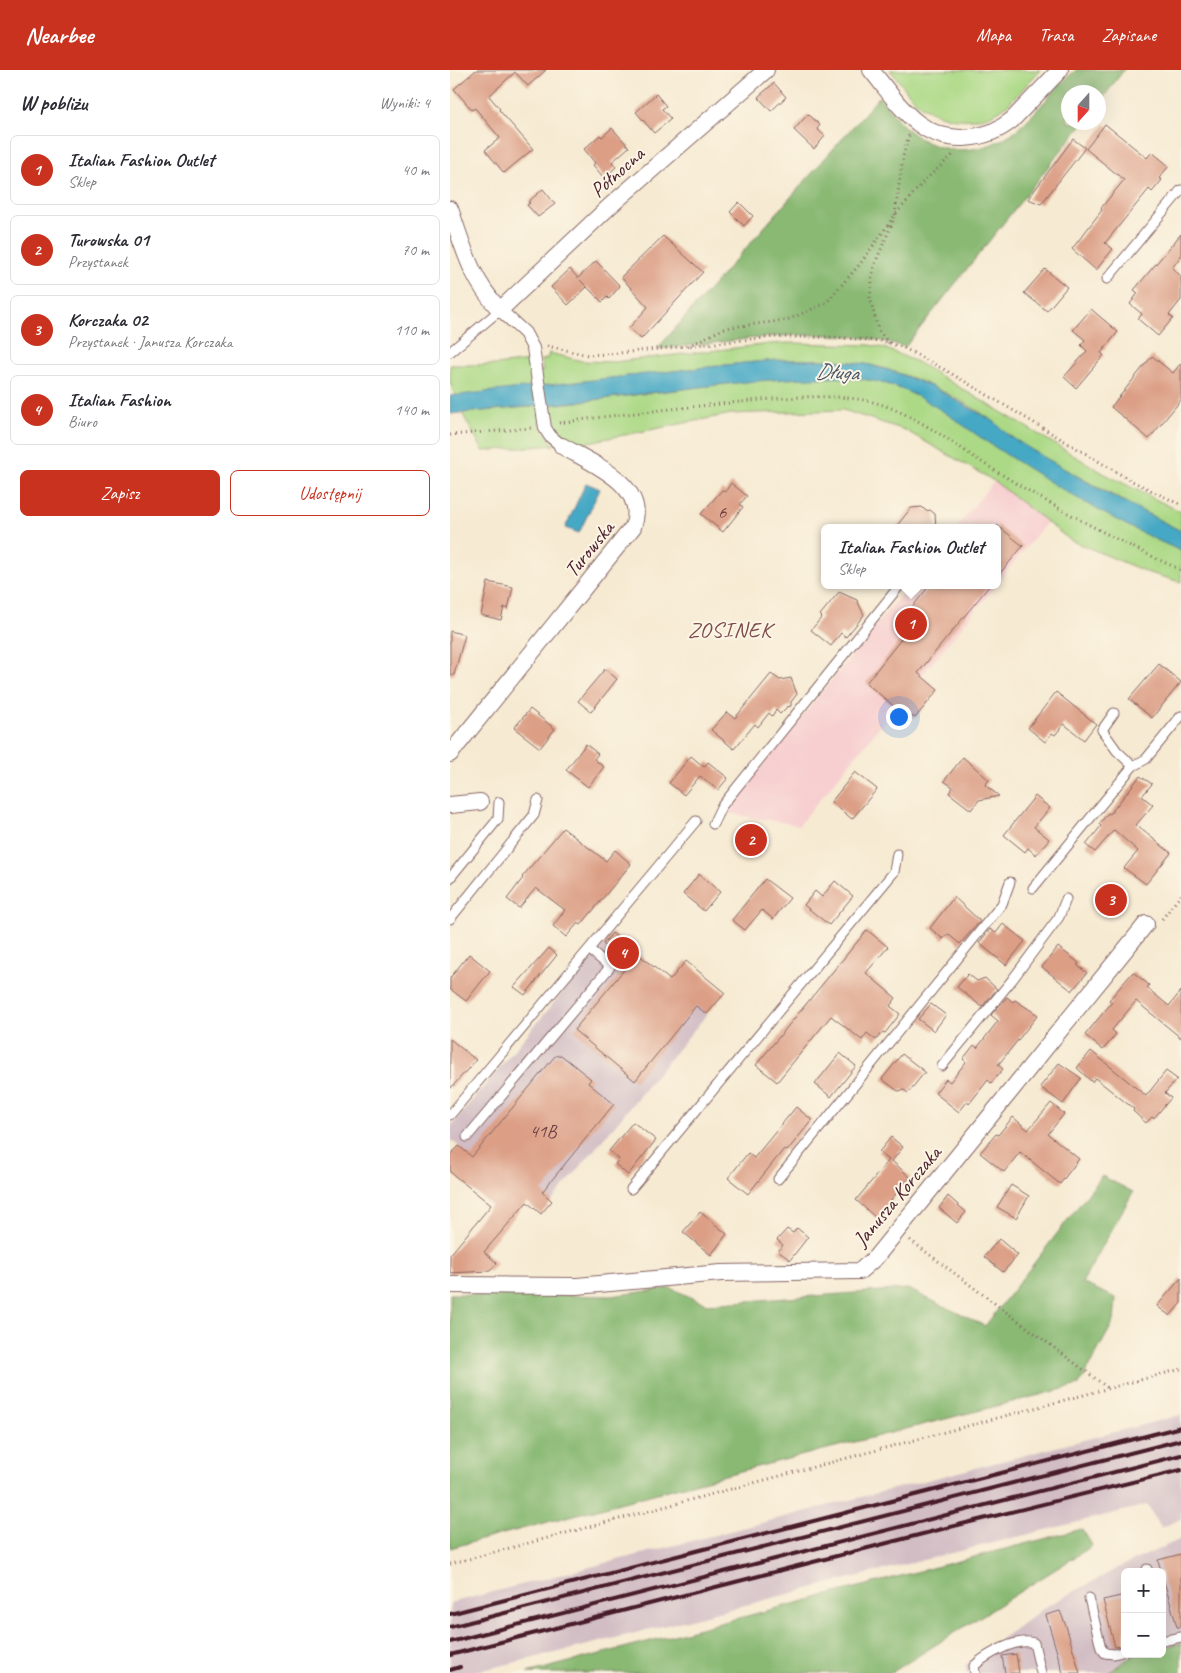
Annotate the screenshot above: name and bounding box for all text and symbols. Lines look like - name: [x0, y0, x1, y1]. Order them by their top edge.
- text: Nearbee: [25, 20, 93, 50]
- text: Mapa: [976, 24, 1011, 46]
- text: Trasa: [1039, 24, 1073, 46]
- text: Zapisane: [1101, 24, 1156, 46]
- north arrow: [1061, 85, 1106, 130]
- text: W pobliżu: [20, 90, 87, 116]
- text: Wyniki: 4: [379, 93, 430, 113]
- street label: Północna: [585, 140, 651, 203]
- text: Italian Fashion Outlet: [68, 148, 214, 172]
- text: 1: [33, 160, 41, 180]
- text: 40 m: [402, 160, 429, 180]
- text: Sklep: [68, 172, 96, 192]
- text: Turowska 01: [68, 228, 149, 252]
- text: 2: [33, 240, 41, 260]
- text: 70 m: [402, 240, 429, 260]
- text: Przystanek: [68, 252, 128, 272]
- text: Korczaka 02: [68, 308, 148, 332]
- text: 3: [33, 320, 41, 340]
- text: 110 m: [395, 320, 429, 340]
- text: Przystanek · Janusza Korczaka: [68, 332, 232, 352]
- water label: Długa: [815, 357, 861, 387]
- text: Italian Fashion: [68, 388, 171, 412]
- text: 4: [33, 400, 41, 420]
- text: 140 m: [395, 400, 429, 420]
- text: Biuro: [68, 412, 97, 432]
- button: Zapisz: [20, 470, 220, 516]
- button: Udostępnij: [230, 470, 430, 516]
- house number: 6: [718, 500, 728, 524]
- street label: Turowska: [559, 514, 621, 582]
- popup: [821, 524, 1001, 589]
- text: Italian Fashion Outlet: [838, 535, 984, 559]
- text: Sklep: [838, 559, 866, 579]
- pin: 1: [895, 605, 927, 643]
- district label: ZOSINEK: [688, 616, 775, 644]
- your location: [886, 704, 912, 730]
- pin: 2: [735, 821, 767, 859]
- pin: 3: [1095, 881, 1127, 919]
- pin: 4: [607, 934, 639, 972]
- house number: 41B: [530, 1119, 558, 1143]
- street label: Janusza Korczaka: [847, 1139, 948, 1252]
- map controls: [1121, 1568, 1166, 1658]
- button: +: [1121, 1568, 1166, 1613]
- button: −: [1121, 1613, 1166, 1658]

